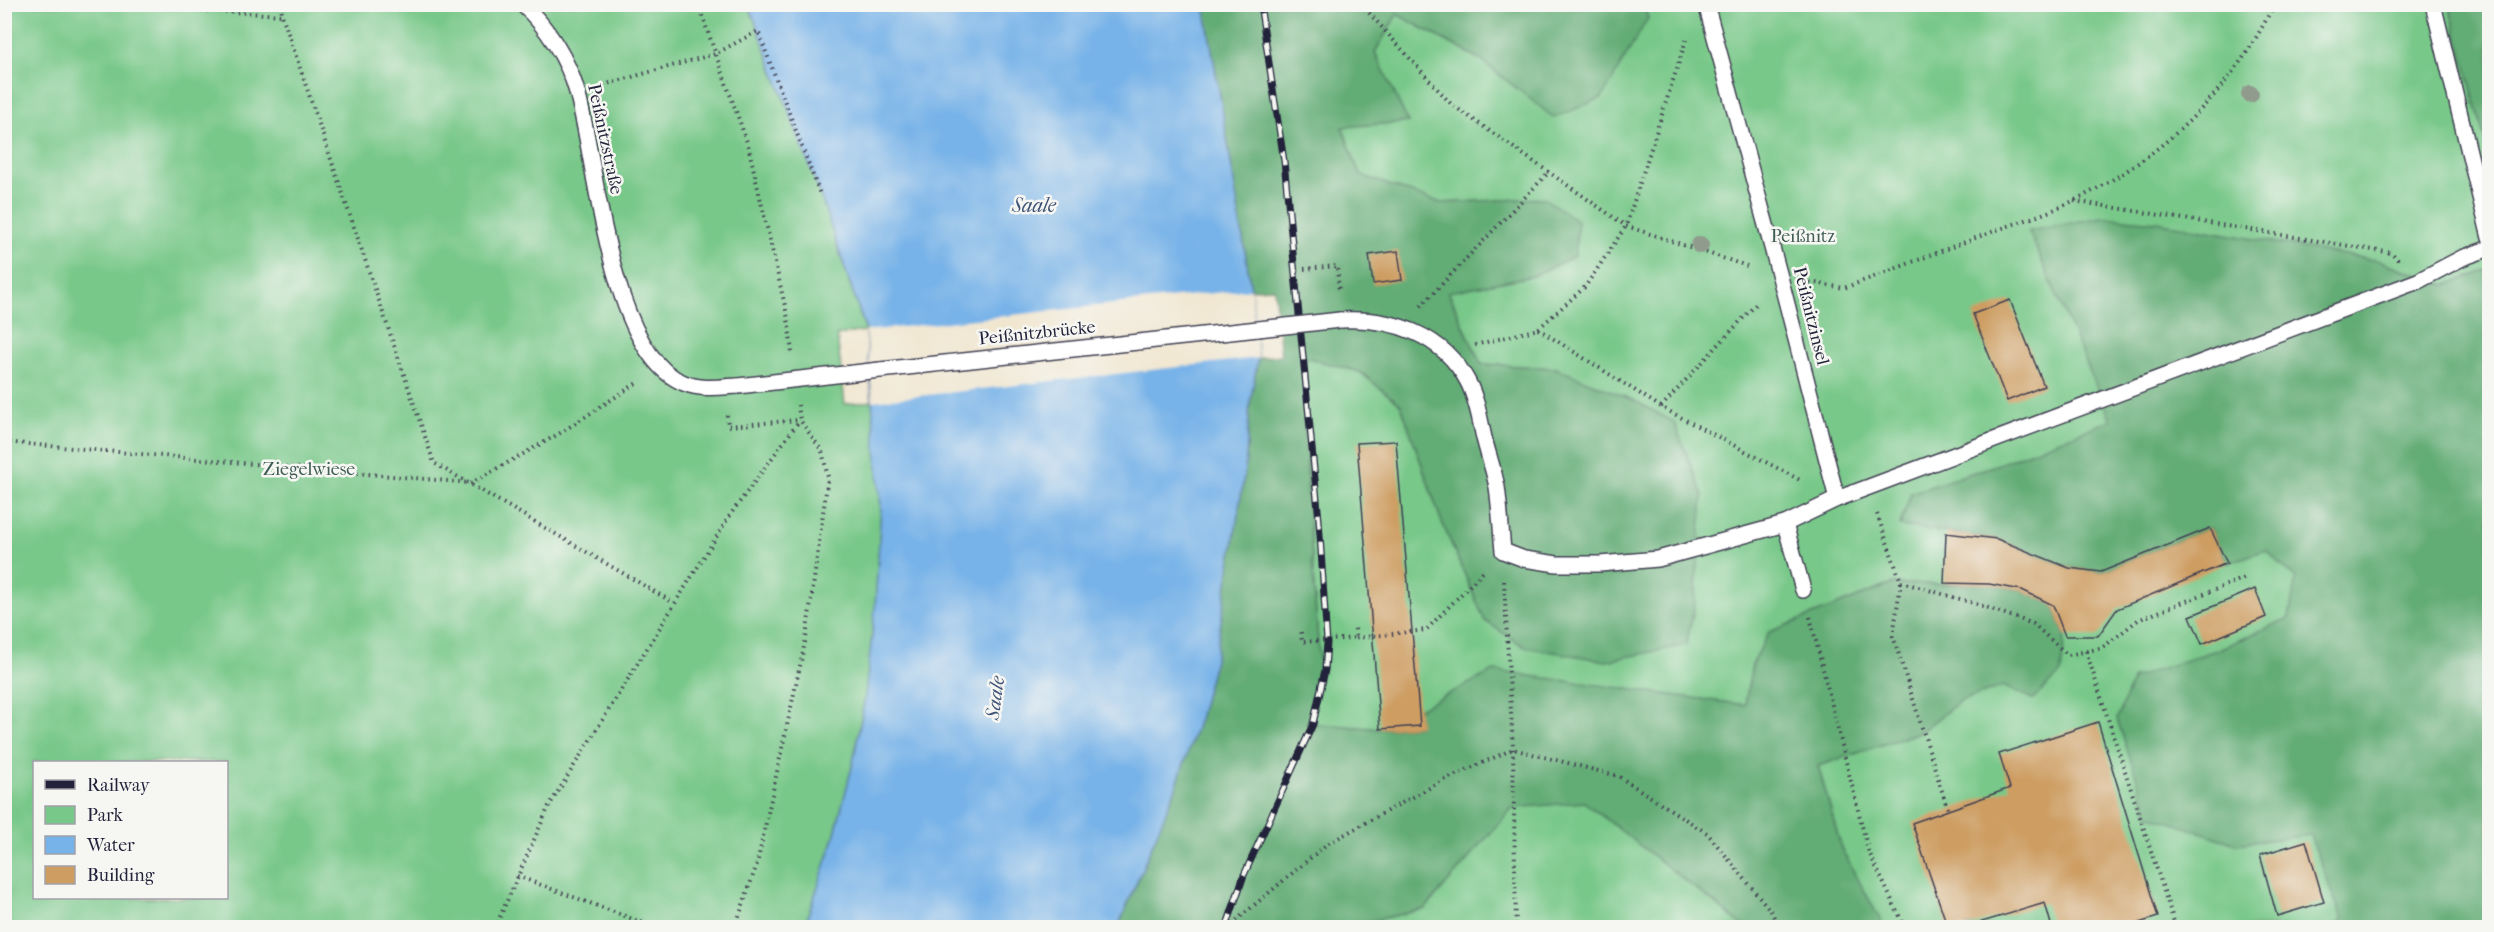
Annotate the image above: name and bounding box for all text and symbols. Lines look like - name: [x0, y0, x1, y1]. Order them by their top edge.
- street label: Peißnitzstraße: [583, 82, 627, 196]
- water label: Saale: [1011, 194, 1057, 217]
- park label: Peißnitz: [1771, 226, 1835, 247]
- street label: Peißnitzinsel: [1789, 265, 1833, 367]
- street label: Peißnitzbrücke: [978, 316, 1097, 350]
- park label: Ziegelwiese: [263, 459, 355, 480]
- water label: Saale: [981, 674, 1009, 722]
- legend: [33, 761, 228, 899]
- text: Railway: [87, 775, 151, 796]
- text: Park: [87, 805, 124, 826]
- text: Water: [86, 835, 135, 856]
- text: Building: [87, 865, 155, 886]

